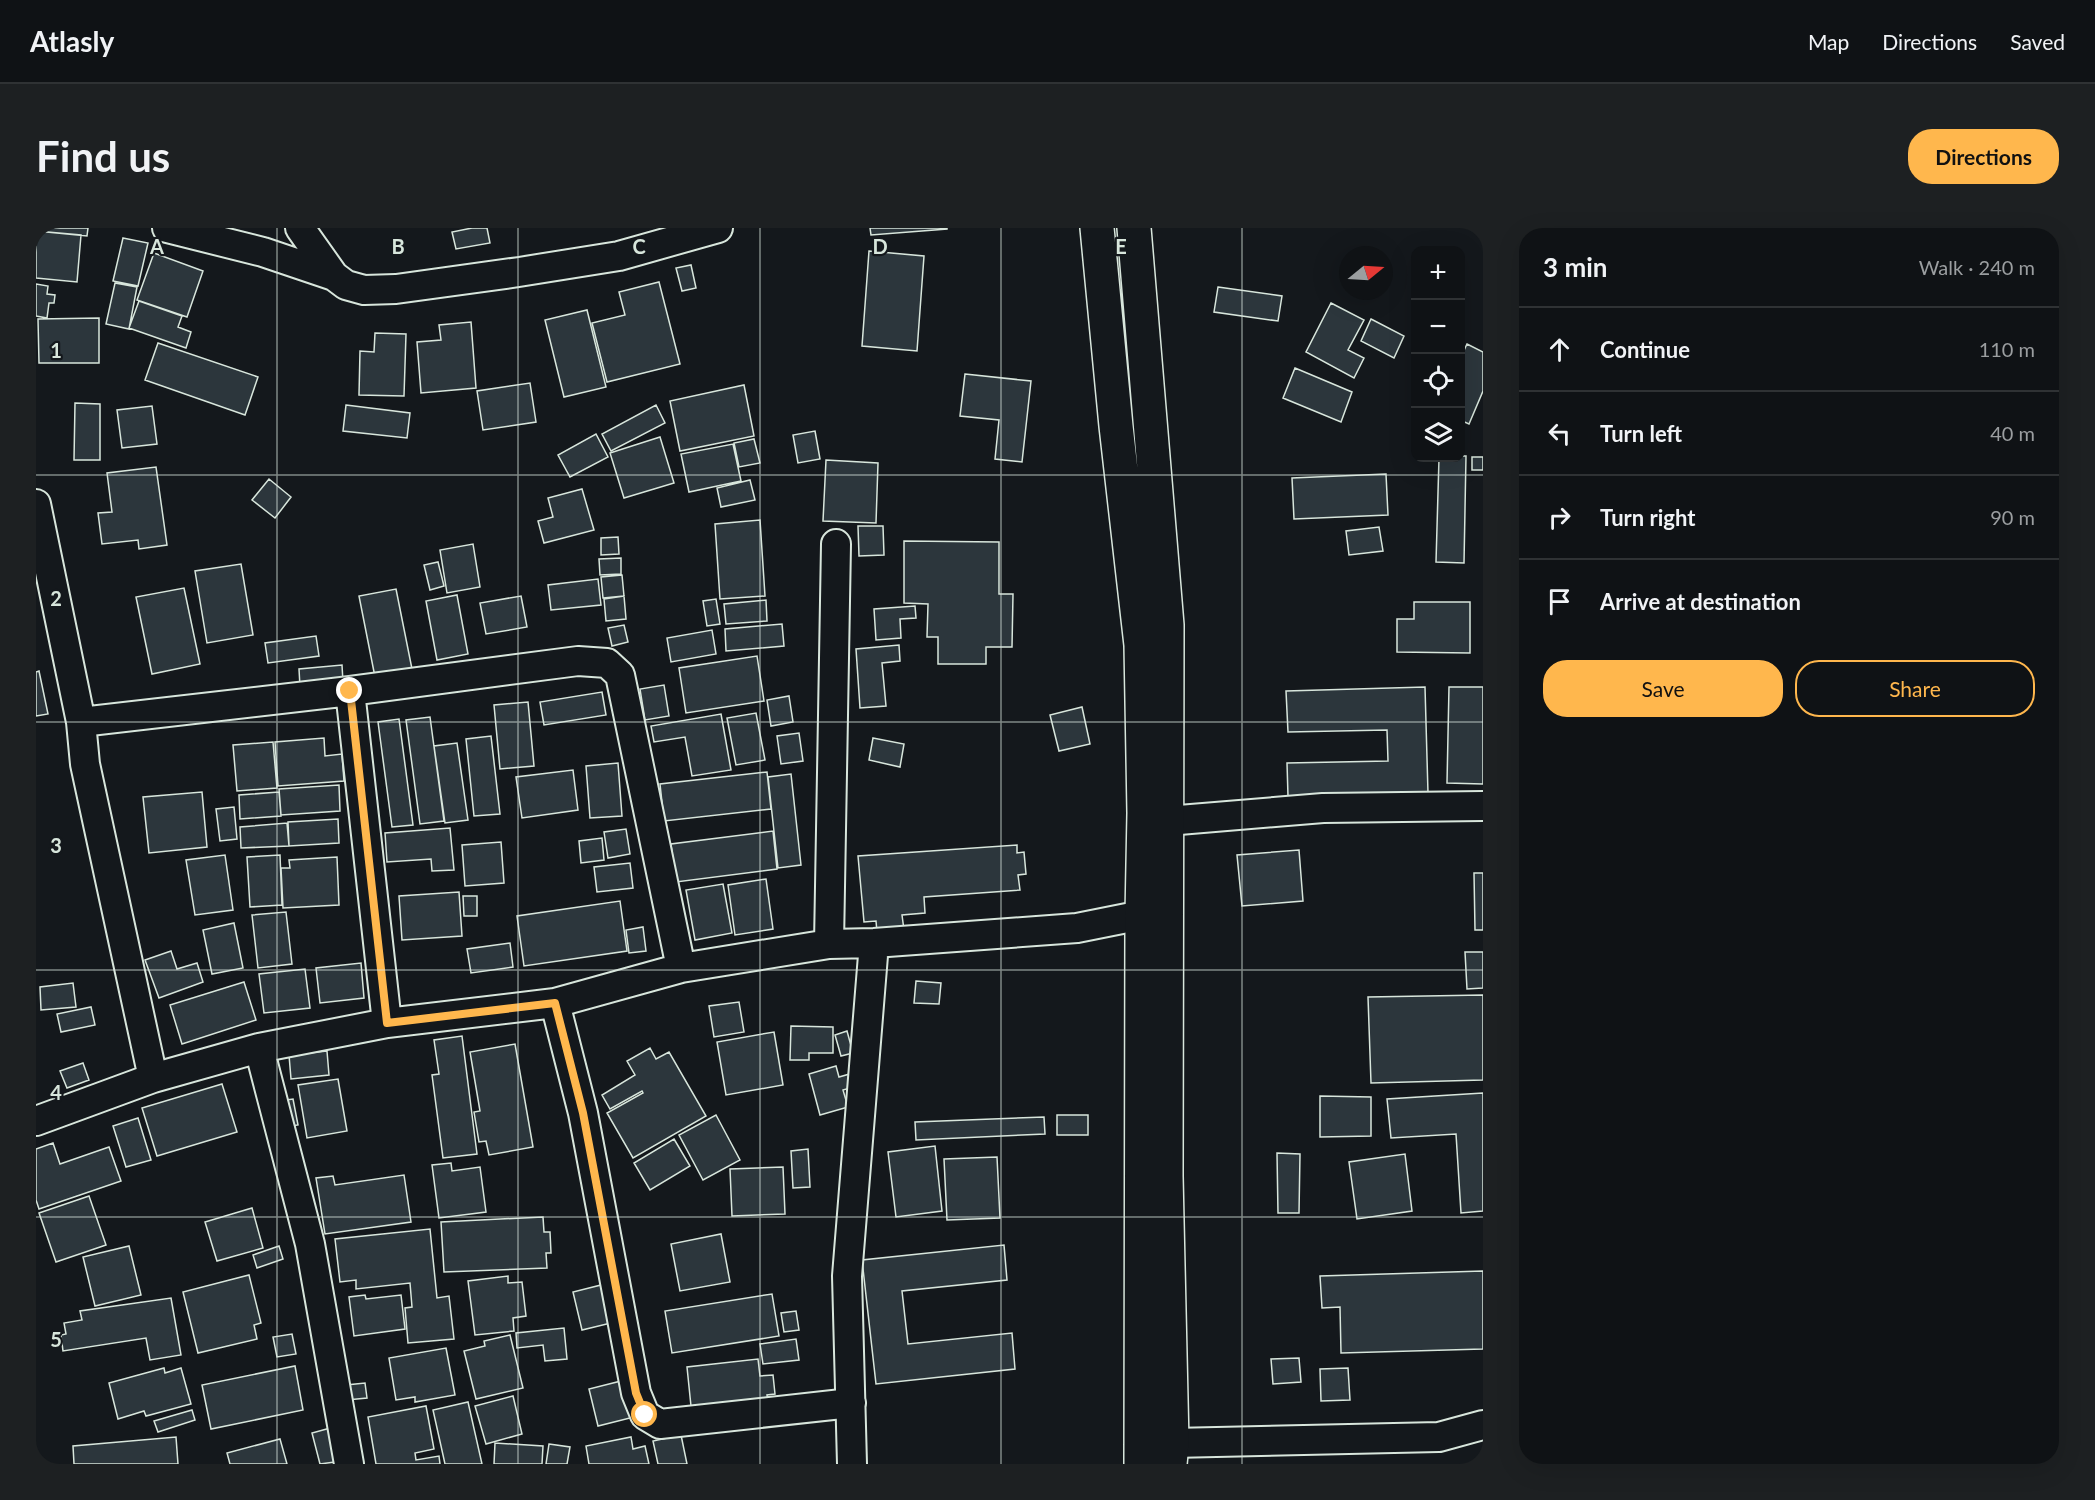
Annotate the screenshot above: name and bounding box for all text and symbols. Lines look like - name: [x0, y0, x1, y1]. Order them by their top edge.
- text: Atlasly: [30, 24, 114, 58]
- text: Map: [1808, 29, 1849, 54]
- text: Directions: [1882, 29, 1977, 54]
- text: Saved: [2010, 29, 2065, 54]
- button: Directions: [1908, 129, 2059, 184]
- text: Find us: [36, 131, 170, 181]
- text: A: [149, 234, 164, 258]
- text: B: [391, 234, 405, 258]
- text: C: [632, 234, 646, 258]
- text: D: [872, 234, 888, 258]
- text: E: [1115, 234, 1127, 258]
- north arrow: [1339, 246, 1393, 300]
- map controls: [1411, 246, 1465, 462]
- button: +: [1411, 246, 1465, 300]
- text: 3 min: [1543, 251, 1607, 283]
- text: Walk · 240 m: [1919, 255, 2035, 279]
- button: −: [1411, 300, 1465, 354]
- icon: ahead: [1543, 333, 1576, 366]
- text: Continue: [1600, 336, 1690, 363]
- text: 110 m: [1979, 337, 2035, 361]
- text: 1: [50, 338, 62, 362]
- button: locate: [1411, 354, 1465, 408]
- button: layers: [1411, 408, 1465, 462]
- icon: left: [1543, 417, 1576, 450]
- text: Turn left: [1600, 420, 1682, 447]
- text: 40 m: [1990, 421, 2035, 445]
- icon: right: [1543, 501, 1576, 534]
- text: Turn right: [1600, 504, 1695, 531]
- text: 90 m: [1990, 505, 2035, 529]
- icon: arrive: [1543, 585, 1576, 618]
- text: 2: [50, 586, 62, 610]
- text: Arrive at destination: [1600, 588, 1801, 615]
- button: Save: [1543, 660, 1783, 717]
- button: Share: [1795, 660, 2035, 717]
- route end: [336, 677, 362, 703]
- text: 3: [50, 833, 62, 857]
- text: 4: [50, 1080, 62, 1104]
- text: 5: [50, 1327, 62, 1351]
- route start: [631, 1401, 657, 1427]

